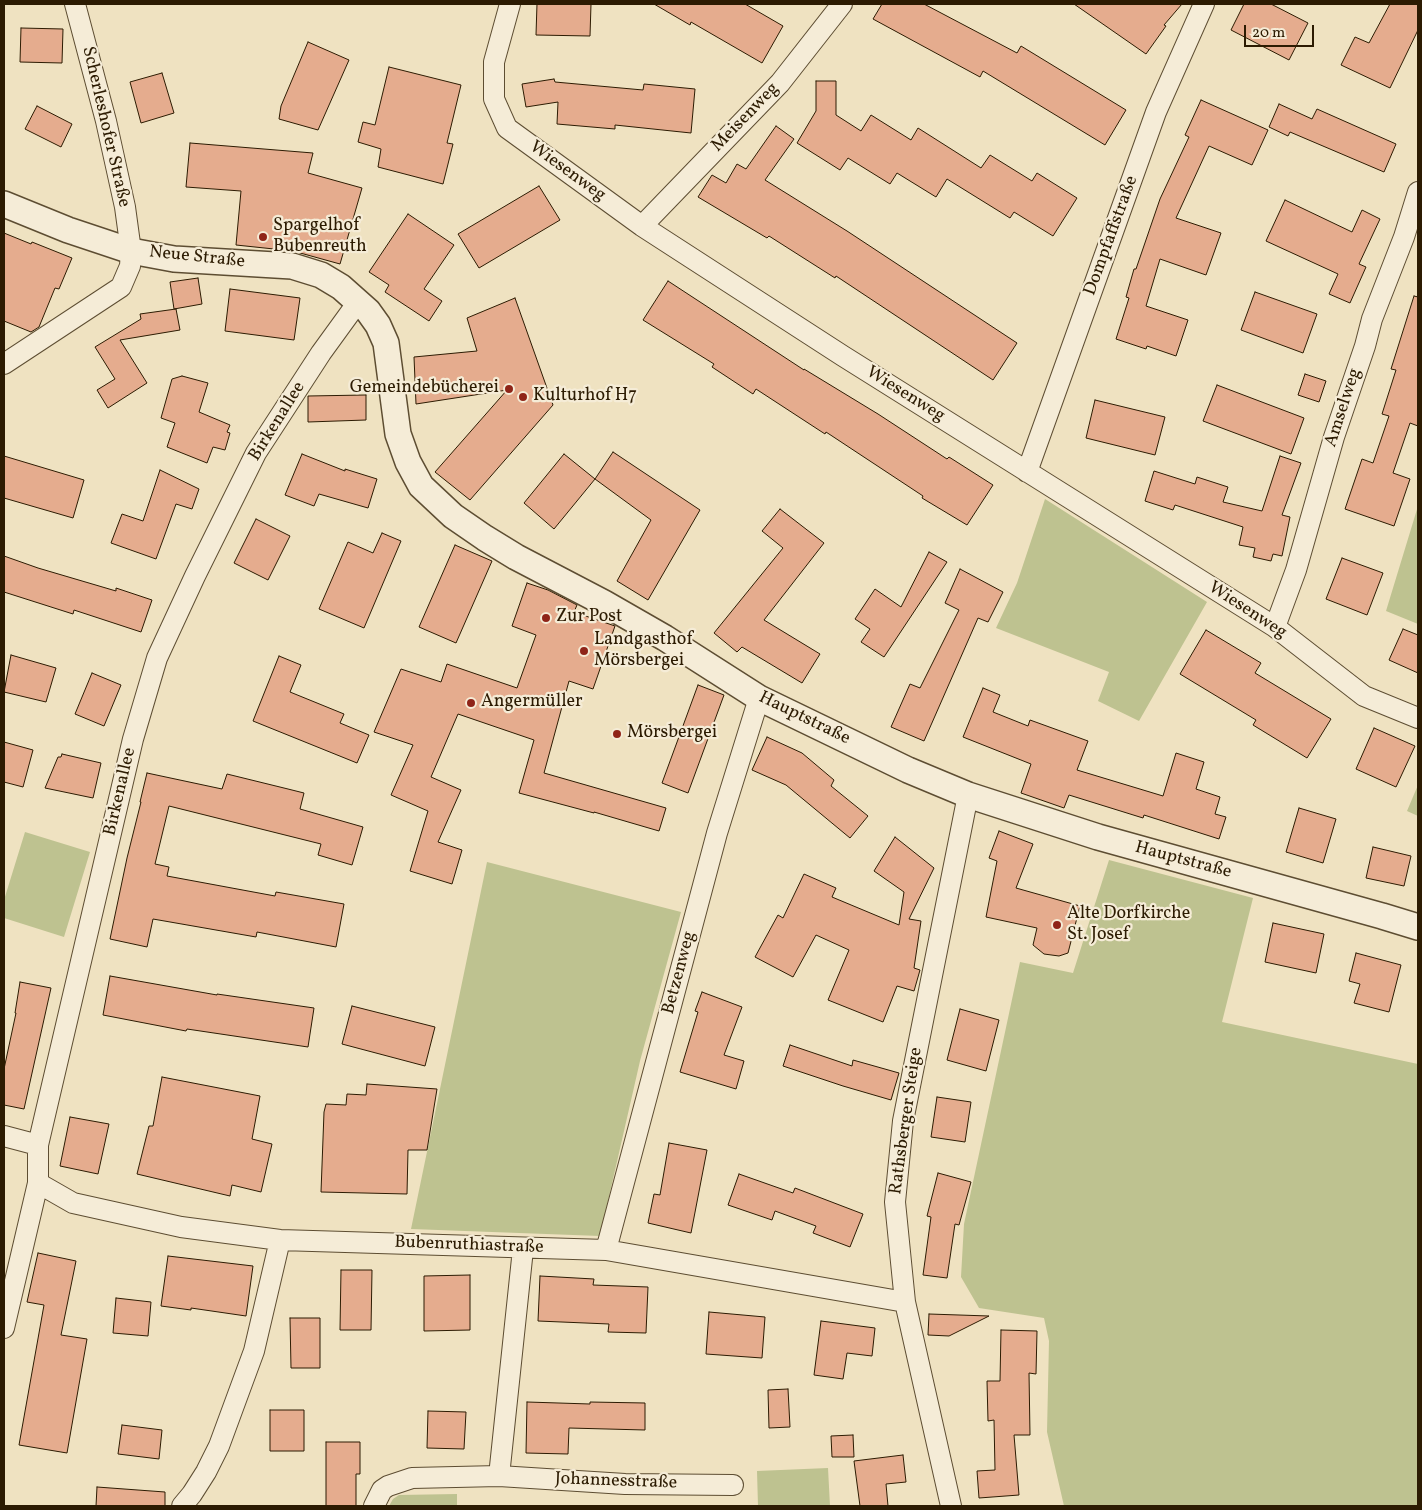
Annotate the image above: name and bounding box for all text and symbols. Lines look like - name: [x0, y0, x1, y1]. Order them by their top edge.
- scale bar: [1247, 15, 1317, 47]
- text: 20 m: [1252, 23, 1285, 44]
- street label: Scherleshofer Straße: [76, 45, 134, 209]
- street label: Meisenweg: [708, 79, 784, 157]
- street label: Wiesenweg: [525, 137, 609, 207]
- street label: Dompfaffstraße: [1080, 173, 1144, 299]
- place label: Spargelhof Bubenreuth: [273, 216, 367, 258]
- marker: Spargelhof Bubenreuth: [257, 231, 269, 243]
- street label: Neue Straße: [148, 242, 246, 274]
- street label: Wiesenweg: [861, 362, 949, 428]
- street label: Amselweg: [1321, 366, 1367, 450]
- street label: Birkenallee: [245, 378, 311, 466]
- place label: Gemeindebücherei: [350, 378, 499, 400]
- marker: Gemeindebücherei: [503, 383, 515, 395]
- place label: Kulturhof H7: [533, 386, 637, 408]
- marker: Kulturhof H7: [517, 391, 529, 403]
- street label: Wiesenweg: [1204, 578, 1290, 644]
- place label: Zur Post: [556, 607, 622, 629]
- marker: Zur Post: [540, 612, 552, 624]
- place label: Landgasthof Mörsbergei: [594, 630, 693, 672]
- marker: Landgasthof Mörsbergei: [578, 645, 590, 657]
- street label: Hauptstraße: [755, 688, 853, 750]
- place label: Angermüller: [481, 692, 583, 714]
- marker: Angermüller: [465, 697, 477, 709]
- place label: Mörsbergei: [627, 723, 717, 745]
- marker: Mörsbergei: [611, 728, 623, 740]
- street label: Birkenallee: [100, 746, 142, 838]
- street label: Hauptstraße: [1132, 838, 1234, 884]
- place label: Alte Dorfkirche St. Josef: [1067, 904, 1190, 946]
- marker: Alte Dorfkirche St. Josef: [1051, 919, 1063, 931]
- street label: Betzenweg: [659, 929, 701, 1017]
- street label: Rathsberger Steige: [886, 1046, 928, 1196]
- street label: Bubenruthiastraße: [394, 1233, 544, 1259]
- street label: Johannesstraße: [554, 1469, 678, 1495]

